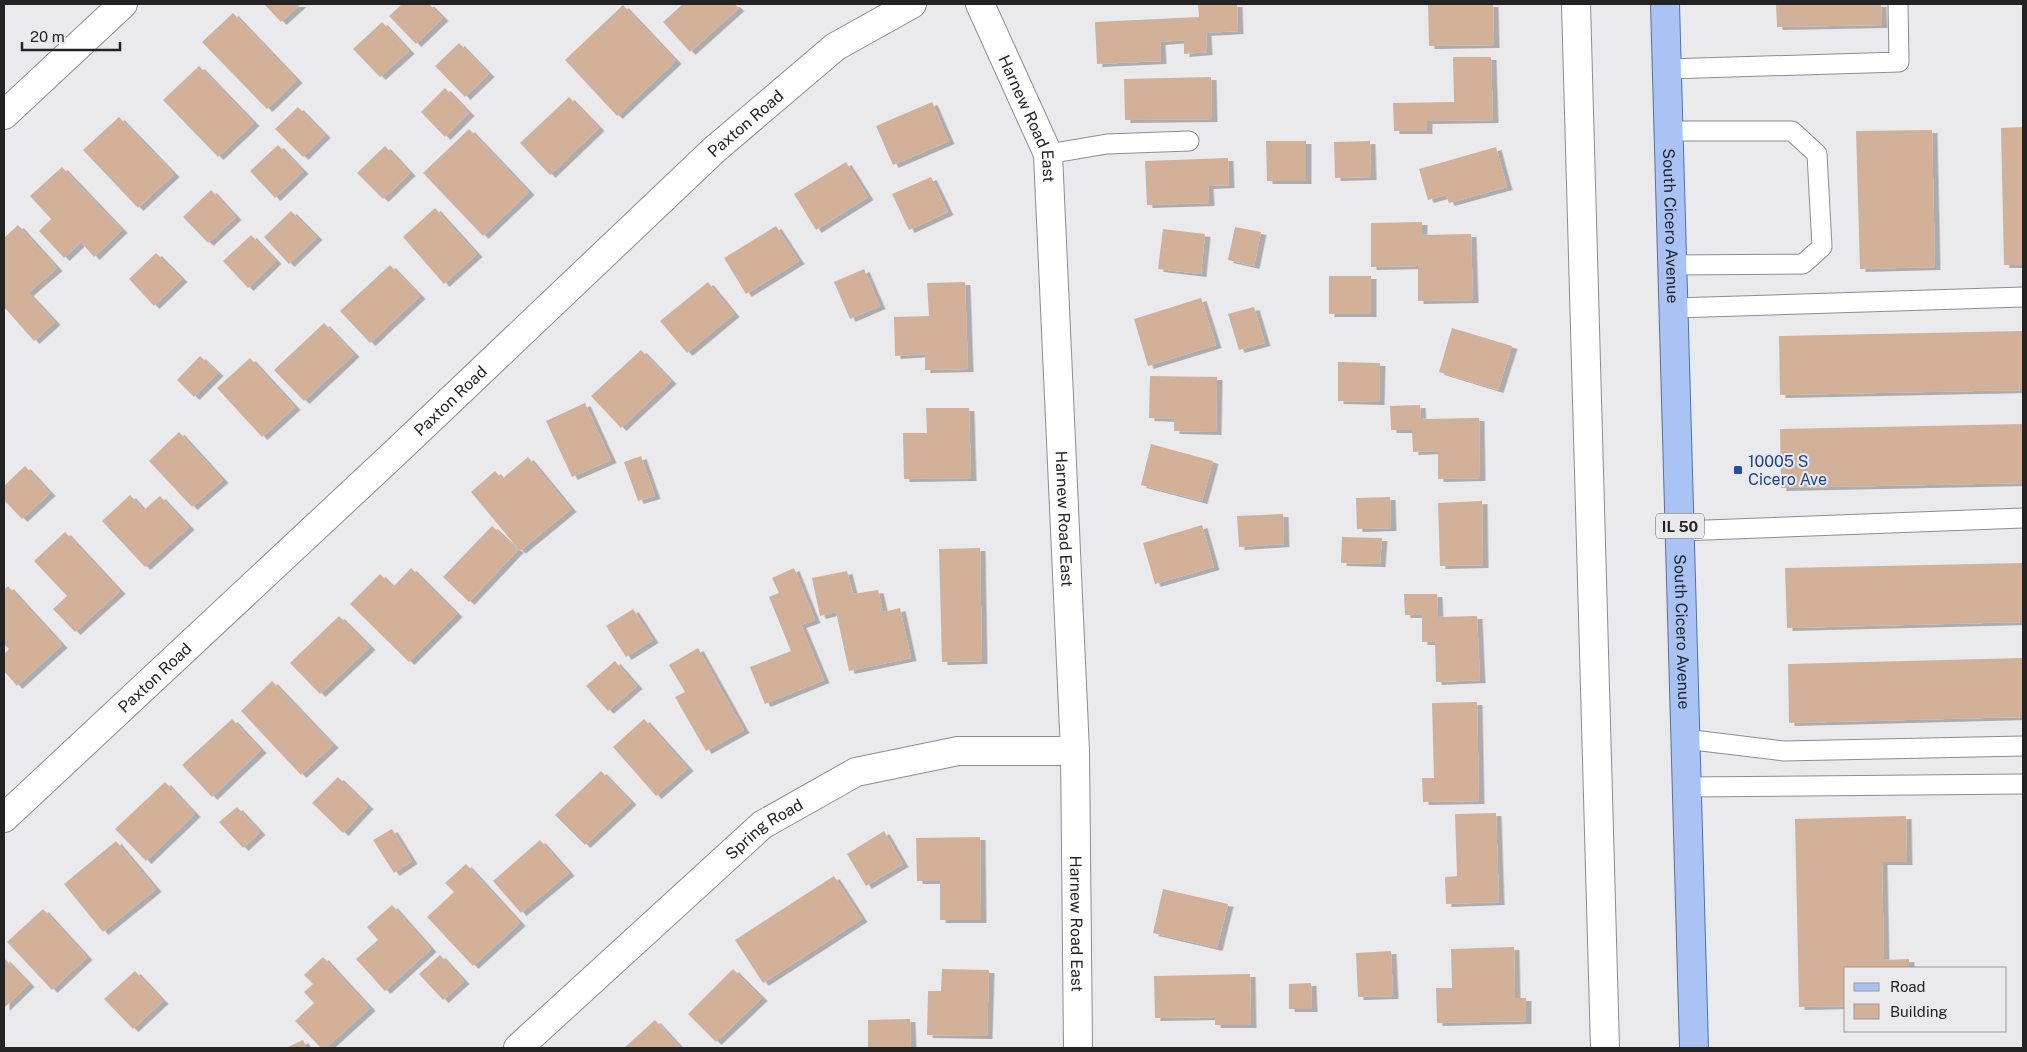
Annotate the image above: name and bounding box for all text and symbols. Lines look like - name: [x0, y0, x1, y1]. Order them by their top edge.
- scale bar: [22, 20, 120, 52]
- text: 20 m: [30, 28, 65, 45]
- street label: Harnew Road East: [995, 52, 1059, 183]
- street label: Paxton Road: [703, 86, 787, 161]
- street label: South Cicero Avenue: [1660, 148, 1683, 304]
- street label: Paxton Road: [410, 361, 491, 440]
- street label: Harnew Road East: [1052, 450, 1077, 588]
- place label: 10005 S Cicero Ave: [1748, 452, 1827, 489]
- marker: 10005 S Cicero Ave: [1732, 464, 1744, 476]
- road number: IL 50: [1656, 514, 1704, 538]
- street label: South Cicero Avenue: [1671, 554, 1694, 710]
- street label: Paxton Road: [114, 639, 195, 716]
- street label: Spring Road: [721, 794, 806, 863]
- street label: Harnew Road East: [1067, 855, 1087, 992]
- legend: [1844, 967, 2007, 1032]
- text: Road: [1890, 978, 1926, 995]
- text: Building: [1890, 1003, 1948, 1020]

